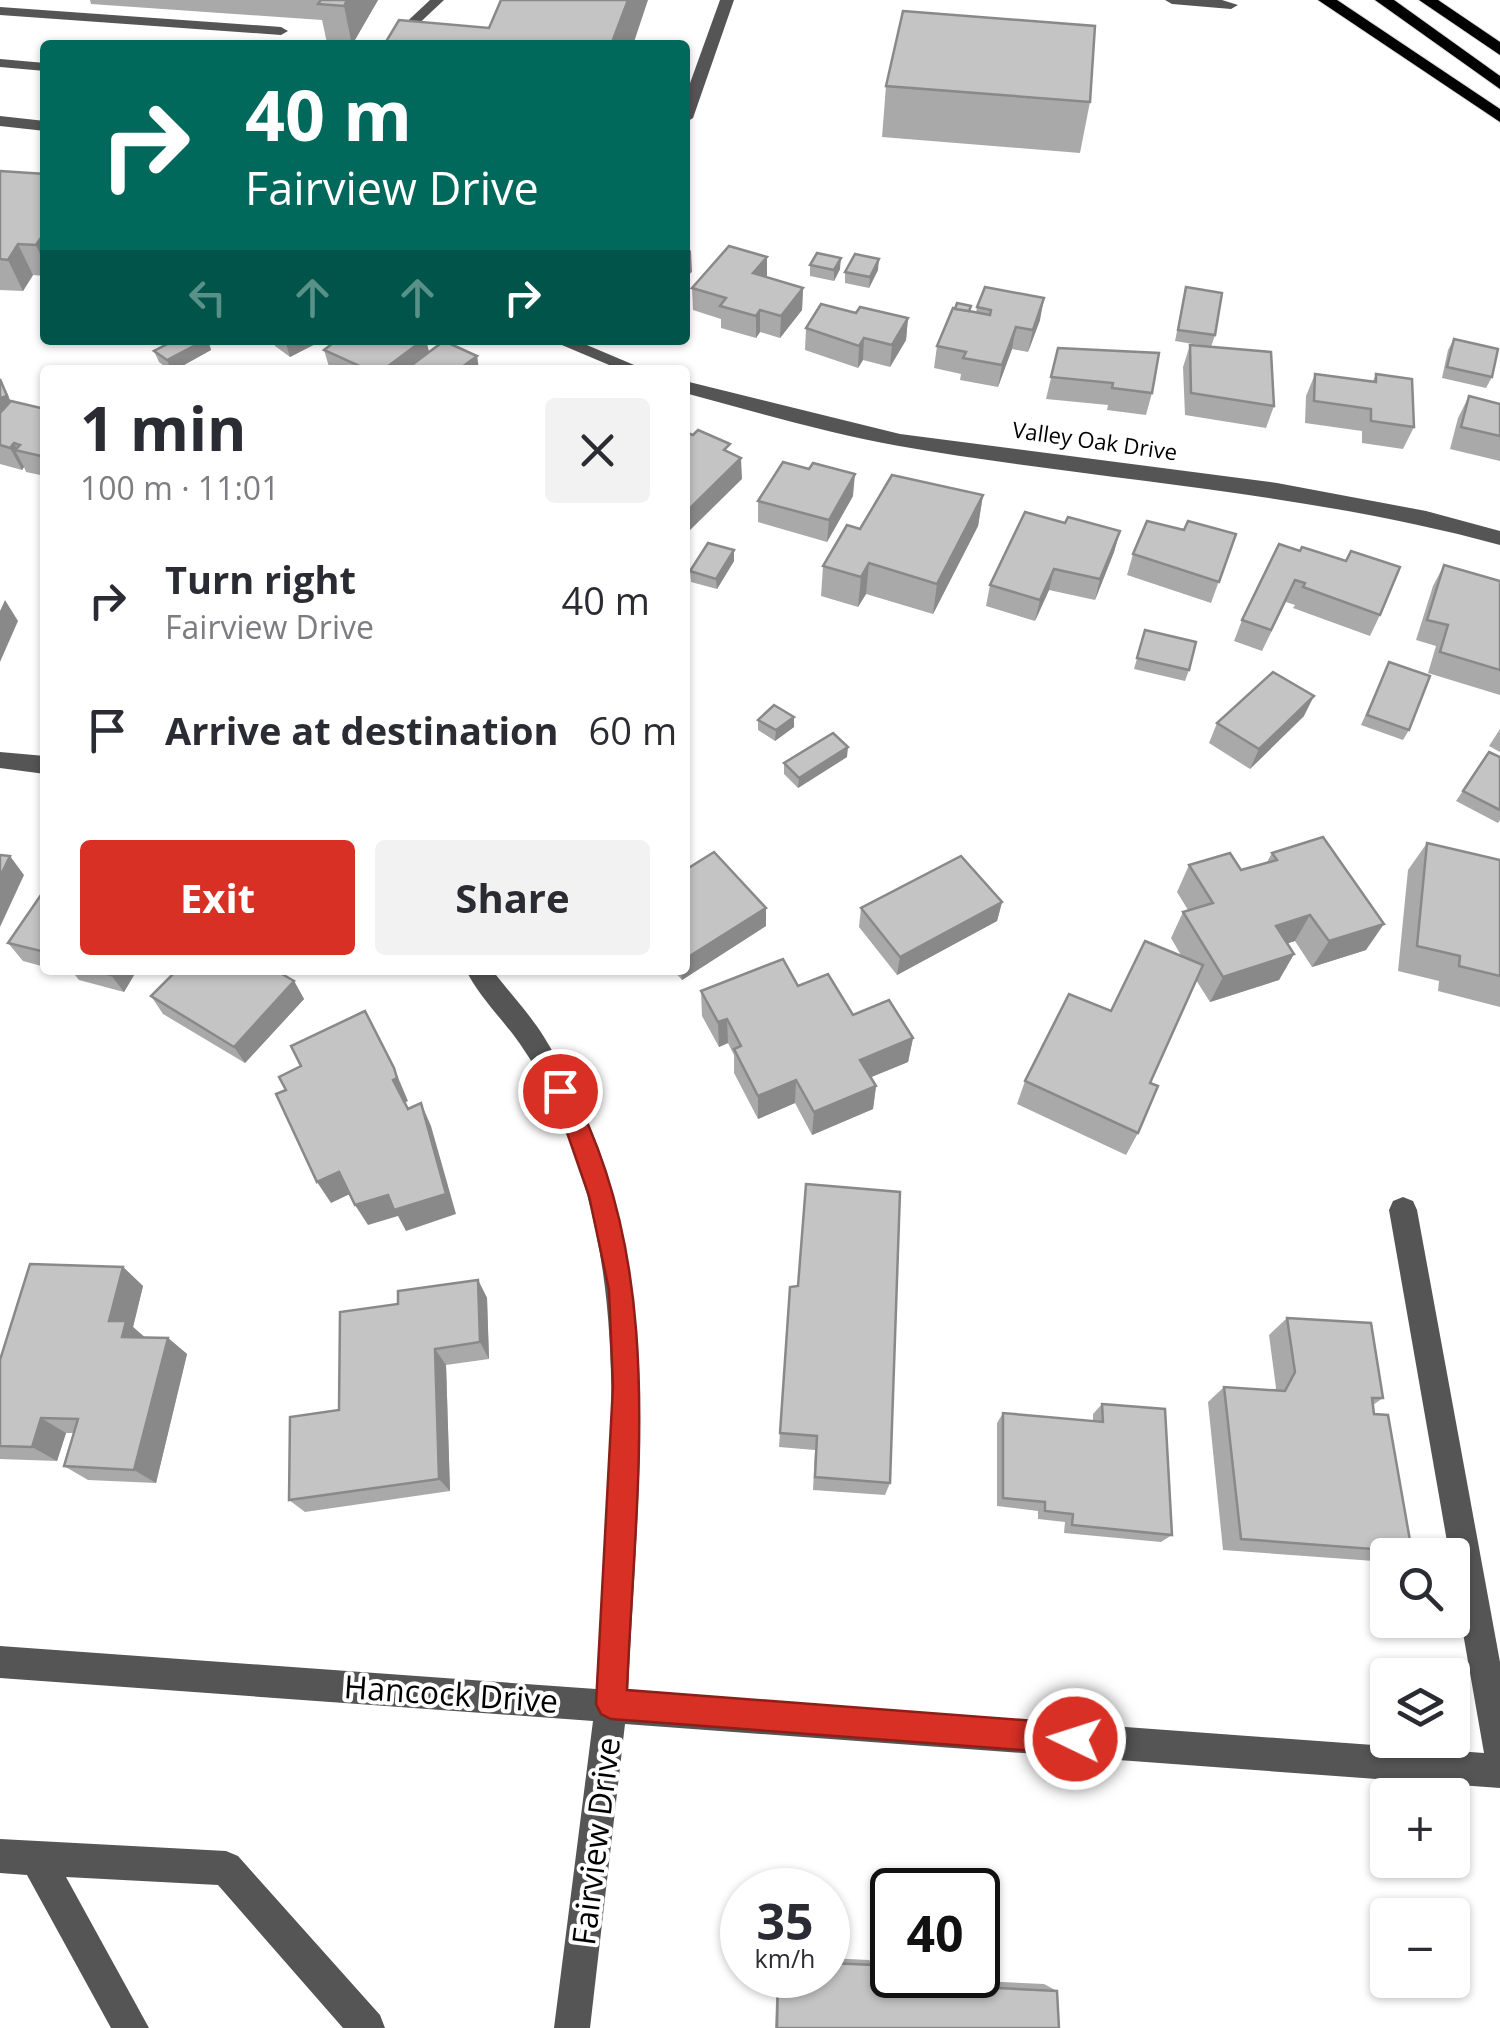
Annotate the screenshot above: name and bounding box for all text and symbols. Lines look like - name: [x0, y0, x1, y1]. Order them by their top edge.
- text: 40 m: [245, 66, 412, 162]
- icon: right: [80, 80, 210, 210]
- text: Fairview Drive: [245, 157, 539, 218]
- icon: left: [180, 270, 235, 325]
- icon: ahead: [285, 270, 340, 325]
- icon: ahead: [390, 270, 445, 325]
- icon: right: [495, 270, 550, 325]
- text: 1 min: [80, 387, 247, 469]
- button: close: [545, 398, 650, 503]
- street label: Valley Oak Drive: [1011, 414, 1179, 466]
- text: 100 m · 11:01: [80, 466, 279, 509]
- text: Turn right: [165, 553, 356, 605]
- icon: right: [80, 573, 135, 628]
- text: 40 m: [561, 574, 650, 626]
- text: Fairview Drive: [165, 605, 374, 648]
- icon: arrive: [80, 703, 135, 758]
- text: Arrive at destination: [165, 704, 559, 756]
- text: 60 m: [589, 704, 677, 756]
- button: Exit: [80, 840, 355, 955]
- button: Share: [375, 840, 650, 955]
- pin: [518, 1049, 603, 1134]
- icon: arrive: [533, 1064, 588, 1119]
- map controls: [1370, 1538, 1470, 1998]
- button: search: [1370, 1538, 1470, 1638]
- button: layers: [1370, 1658, 1470, 1758]
- street label: Hancock Drive: [343, 1664, 559, 1722]
- position arrow: [1023, 1687, 1127, 1791]
- street label: Fairview Drive: [561, 1735, 629, 1947]
- button: +: [1370, 1778, 1470, 1878]
- speed limit sign: 40: [870, 1868, 1000, 1998]
- text: 35: [756, 1887, 814, 1955]
- button: −: [1370, 1898, 1470, 1998]
- text: km/h: [755, 1941, 815, 1975]

